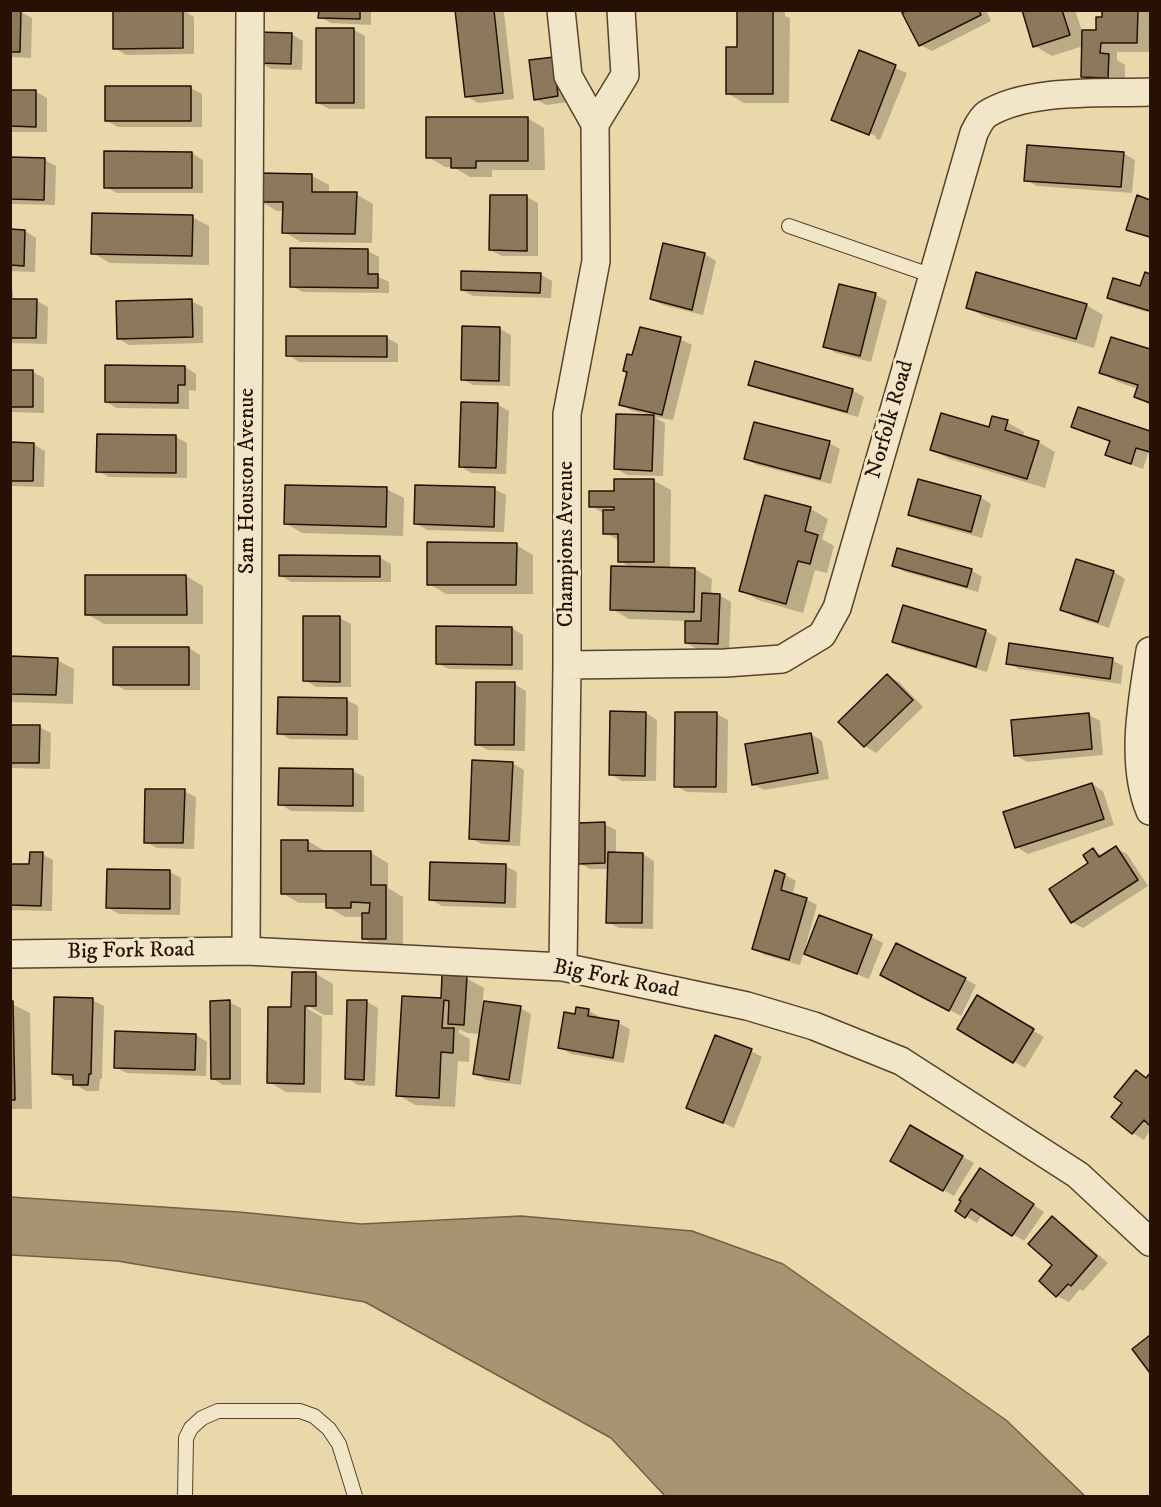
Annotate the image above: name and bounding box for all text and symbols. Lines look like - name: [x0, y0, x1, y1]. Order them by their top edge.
- street label: Norfolk Road: [862, 358, 920, 482]
- street label: Sam Houston Avenue: [235, 388, 261, 574]
- street label: Champions Avenue: [554, 461, 580, 627]
- street label: Big Fork Road: [67, 938, 195, 966]
- street label: Big Fork Road: [551, 955, 681, 1005]

